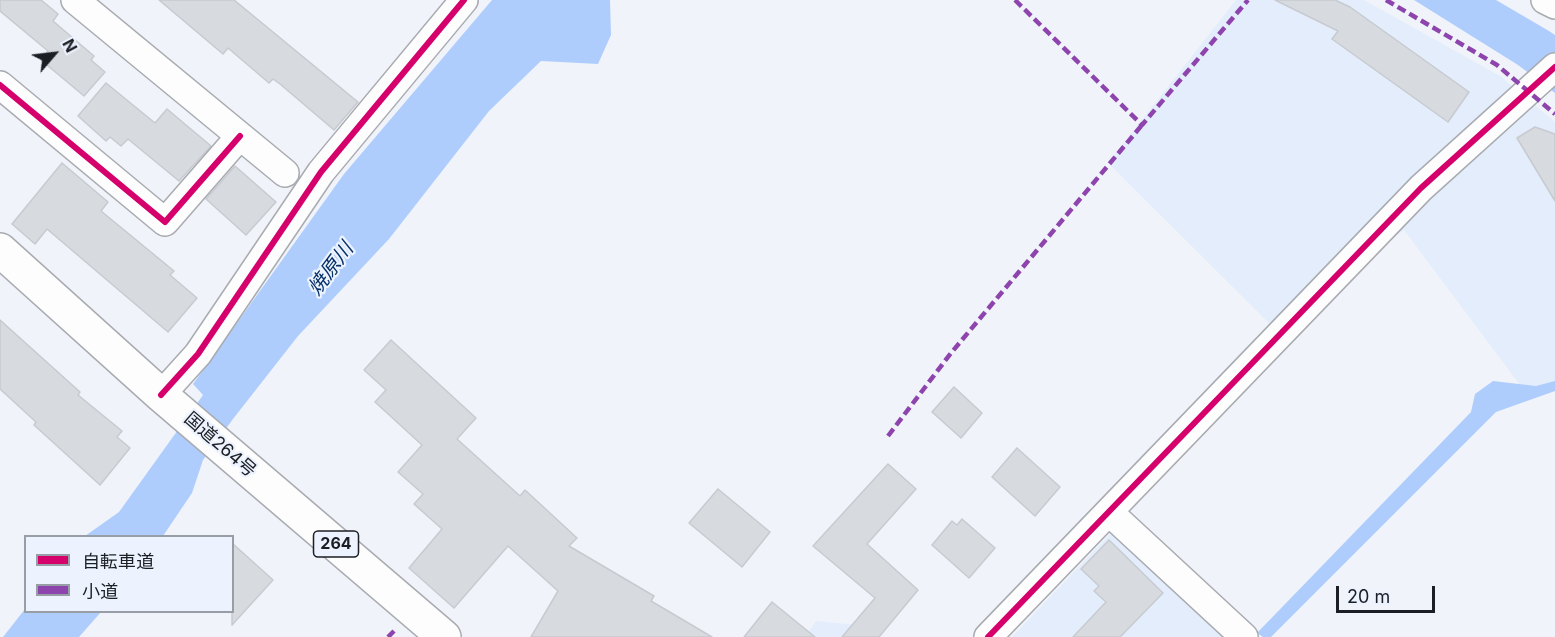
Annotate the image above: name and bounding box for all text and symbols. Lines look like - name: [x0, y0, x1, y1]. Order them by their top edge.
- north arrow: [24, 24, 84, 84]
- text: N: [58, 35, 82, 56]
- water label: 焼原川: [303, 238, 359, 300]
- street label: 国道264号: [180, 408, 260, 482]
- road number: 264: [314, 531, 358, 557]
- legend: [24, 535, 234, 613]
- text: 自転車道: [82, 551, 154, 572]
- scale bar: [1339, 574, 1438, 612]
- text: 小道: [82, 581, 118, 602]
- text: 20 m: [1347, 586, 1390, 607]

